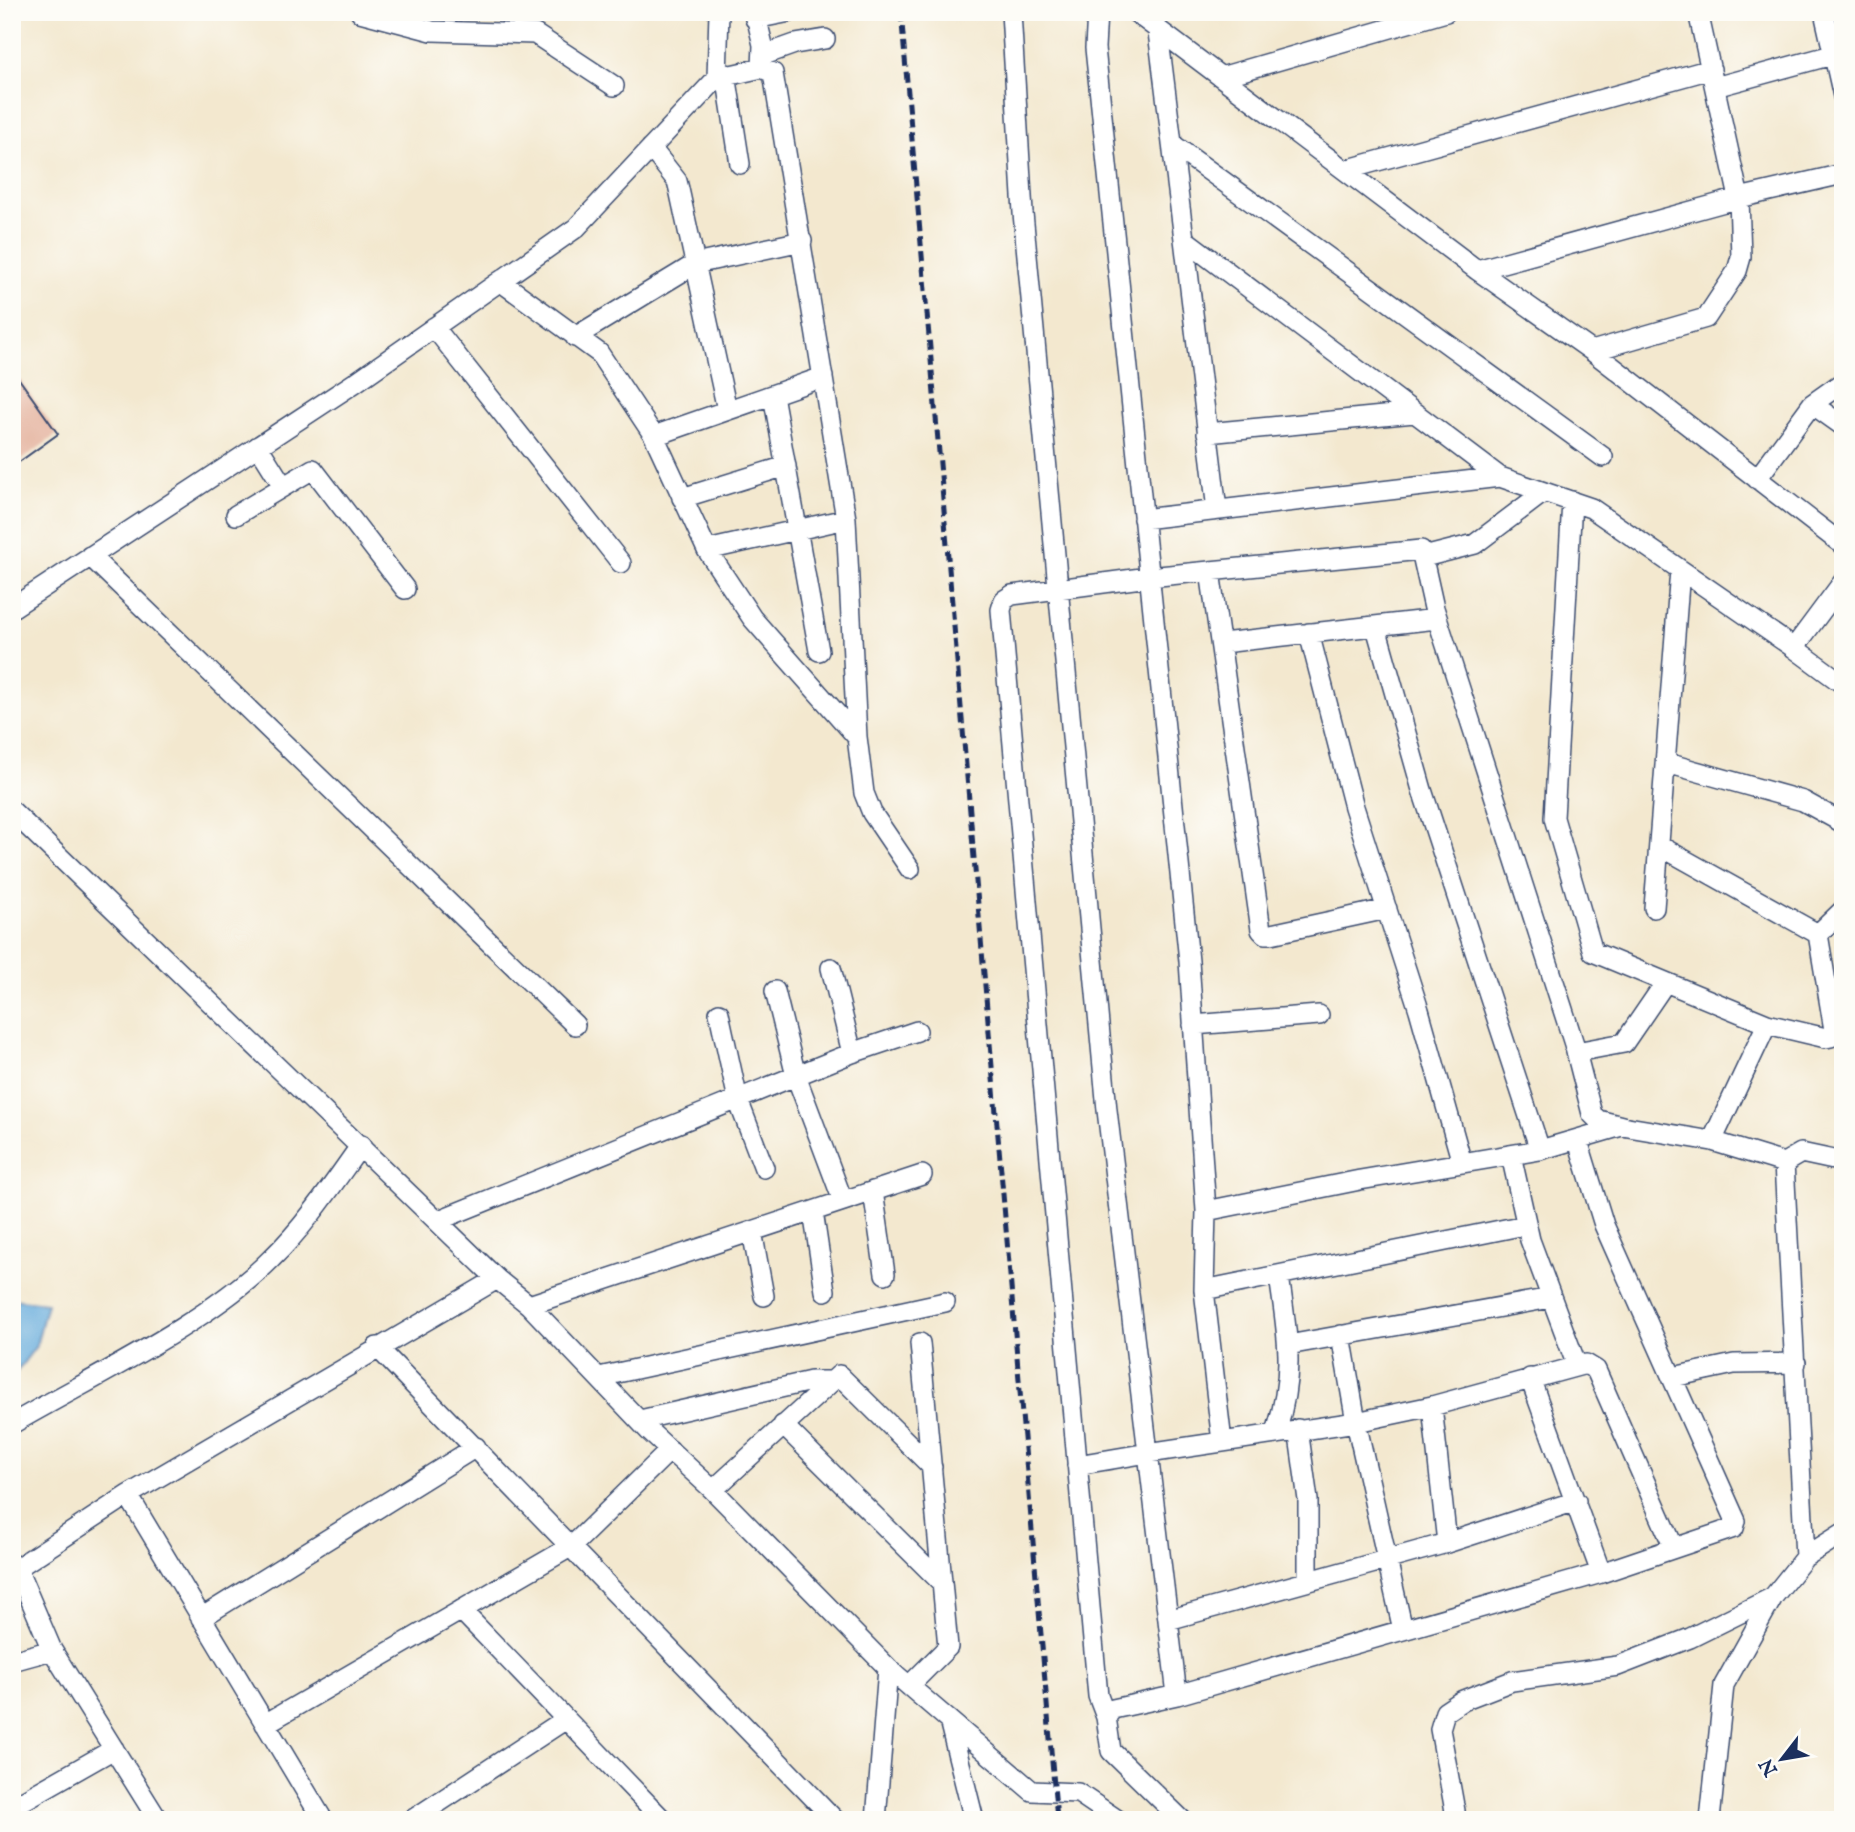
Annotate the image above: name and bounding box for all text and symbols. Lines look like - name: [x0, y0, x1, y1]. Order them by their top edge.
- north arrow: [1746, 1724, 1816, 1794]
- text: N: [1754, 1753, 1784, 1781]

